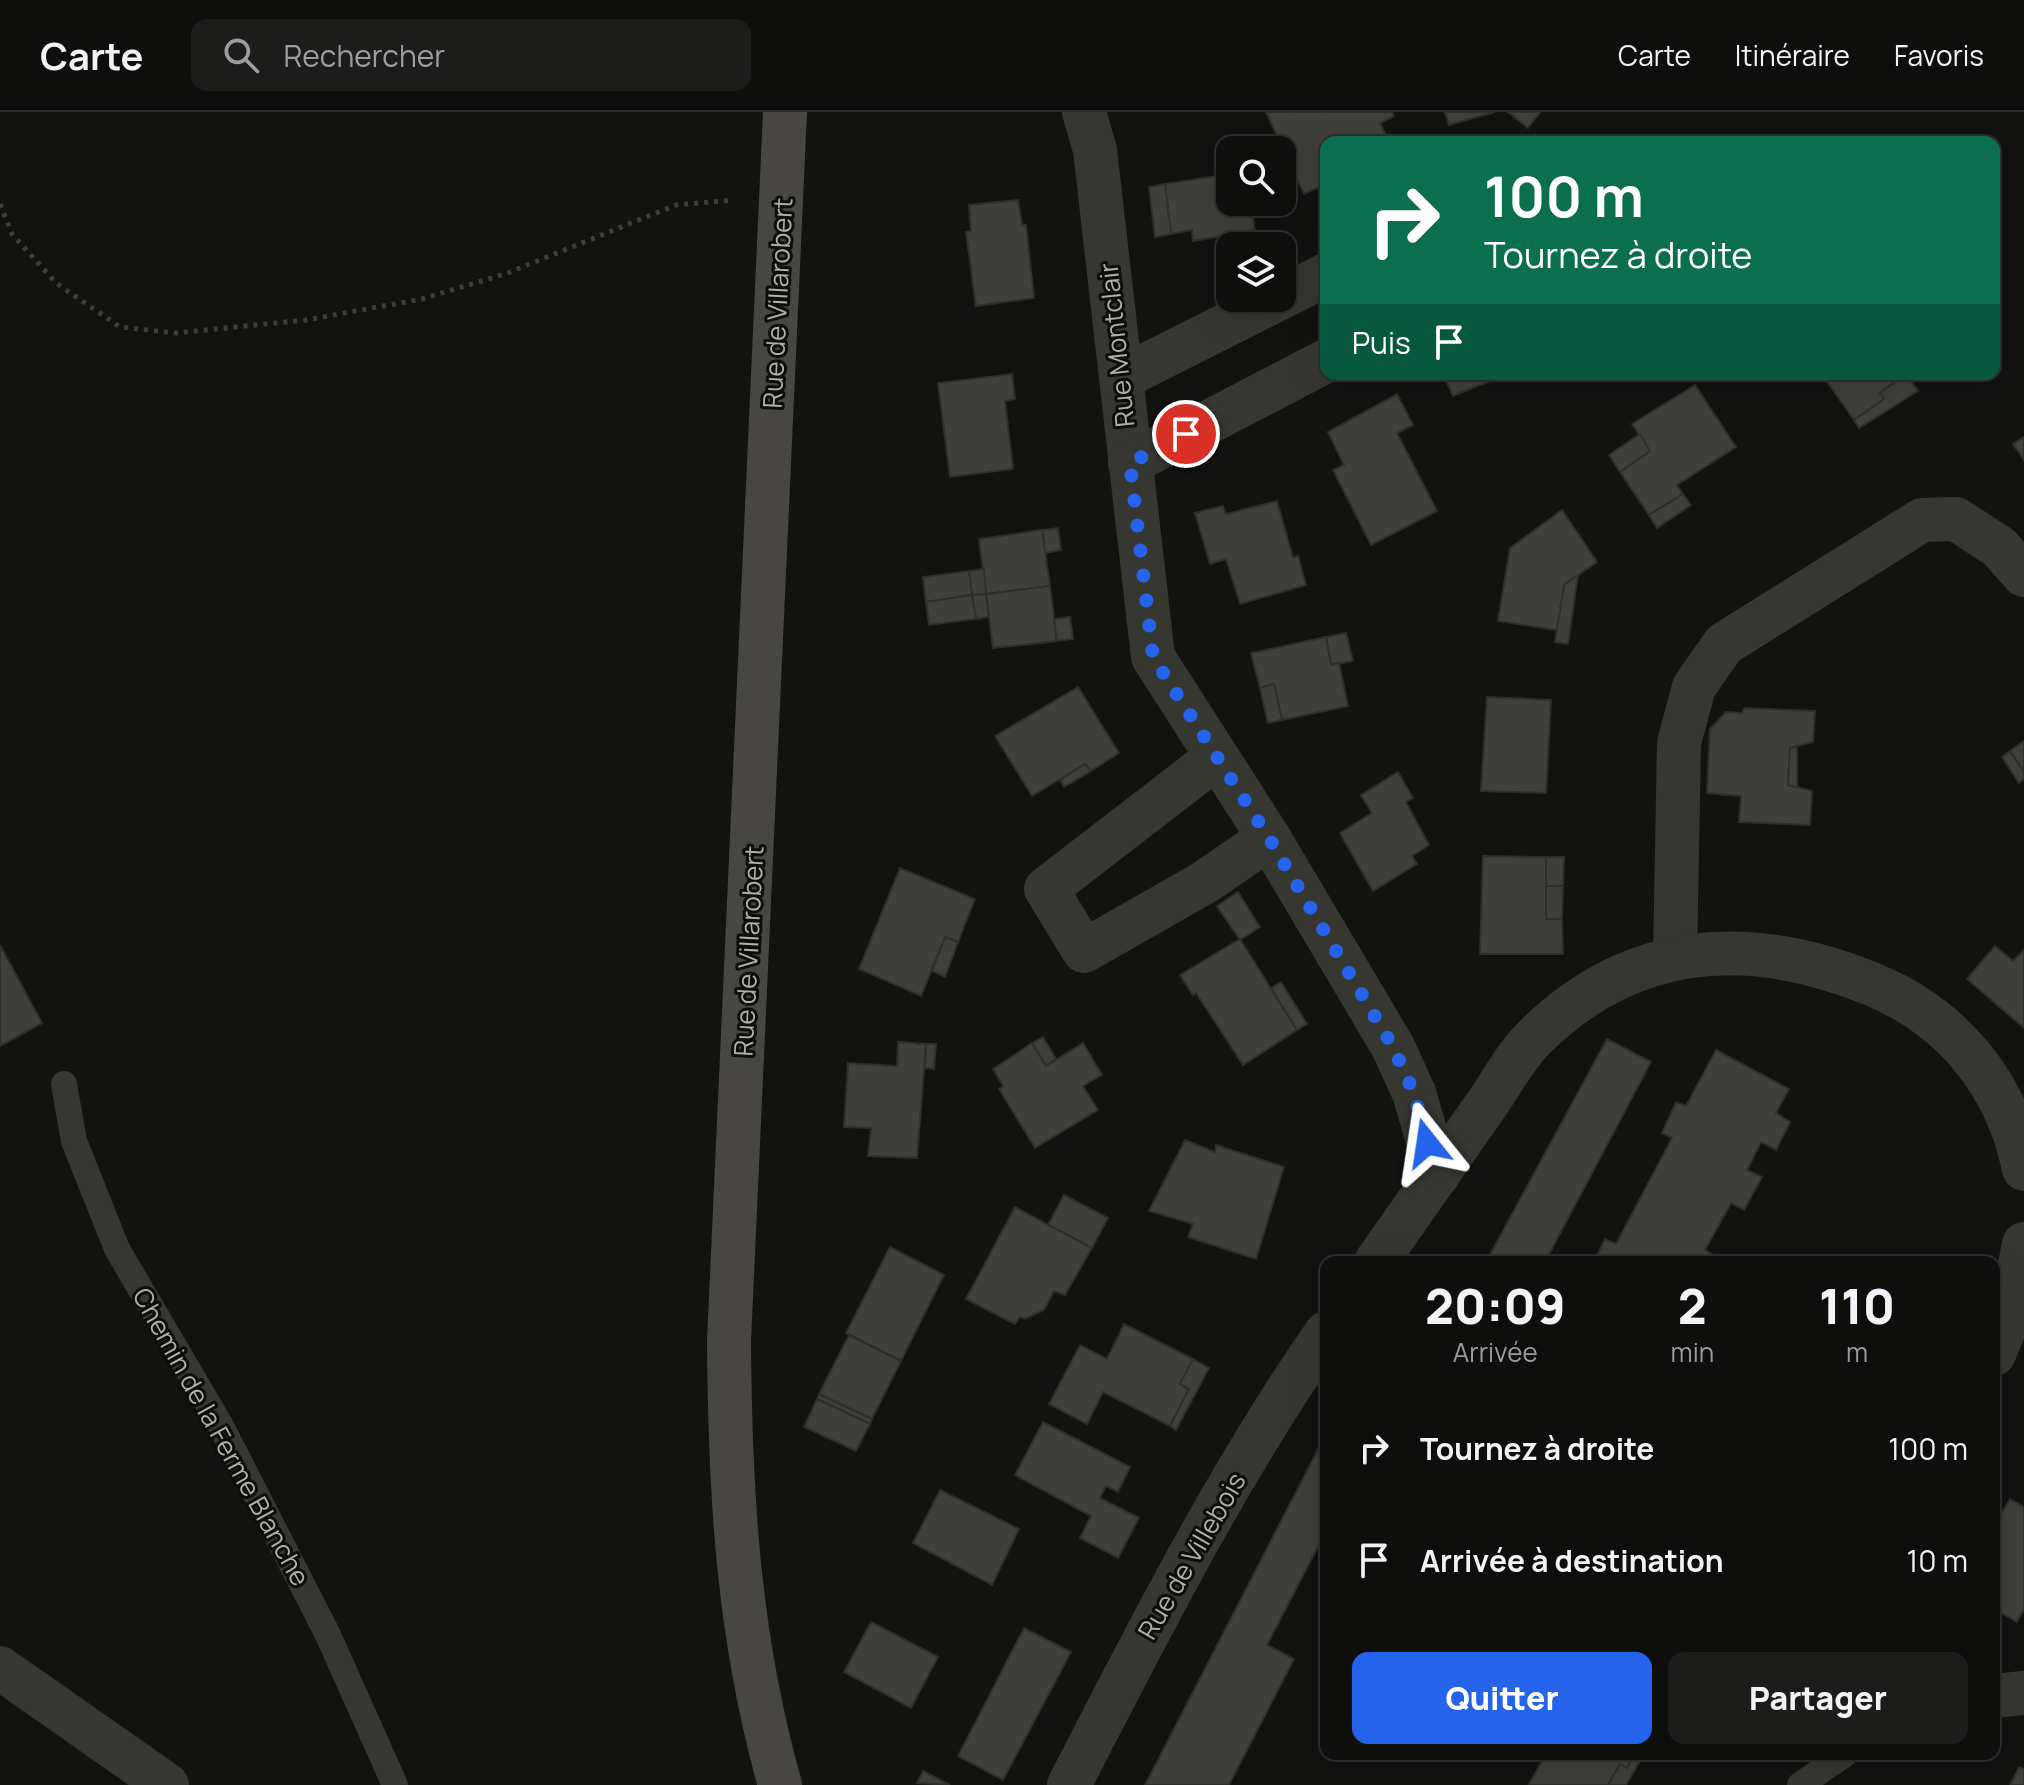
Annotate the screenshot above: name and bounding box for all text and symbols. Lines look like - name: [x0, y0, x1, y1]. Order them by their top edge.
- search box: [191, 19, 751, 91]
- text: Carte: [40, 29, 143, 81]
- icon: search: [219, 33, 263, 77]
- text: Rechercher: [283, 35, 445, 76]
- text: Carte: [1618, 36, 1691, 74]
- text: Itinéraire: [1735, 36, 1850, 74]
- text: Favoris: [1894, 36, 1984, 74]
- map controls: [1216, 136, 1296, 312]
- button: search: [1216, 136, 1296, 216]
- text: 100 m: [1484, 157, 1644, 234]
- icon: right: [1352, 168, 1456, 272]
- street label: Rue de Villarobert: [754, 197, 800, 409]
- text: Tournez à droite: [1484, 230, 1752, 279]
- button: layers: [1216, 232, 1296, 312]
- street label: Rue Montclair: [1089, 261, 1143, 429]
- icon: arrive: [1427, 320, 1471, 364]
- text: Puis: [1352, 322, 1411, 363]
- pin: [1152, 400, 1220, 468]
- icon: arrive: [1164, 412, 1208, 456]
- street label: Rue de Villarobert: [725, 845, 771, 1057]
- position arrow: [1385, 1101, 1469, 1185]
- text: 20:09: [1425, 1273, 1566, 1338]
- text: 2: [1678, 1273, 1707, 1338]
- text: 110: [1819, 1273, 1895, 1338]
- street label: Chemin de la Ferme Blanche: [125, 1281, 319, 1592]
- text: Arrivée: [1453, 1334, 1538, 1370]
- text: min: [1671, 1334, 1714, 1370]
- text: m: [1846, 1334, 1868, 1370]
- icon: right: [1352, 1426, 1396, 1470]
- text: Tournez à droite: [1420, 1428, 1654, 1469]
- text: 100 m: [1888, 1428, 1968, 1469]
- street label: Rue de Villebois: [1129, 1465, 1253, 1646]
- icon: arrive: [1352, 1538, 1396, 1582]
- text: Arrivée à destination: [1420, 1540, 1723, 1581]
- text: 10 m: [1907, 1540, 1968, 1581]
- button: Quitter: [1352, 1652, 1652, 1744]
- button: Partager: [1668, 1652, 1968, 1744]

